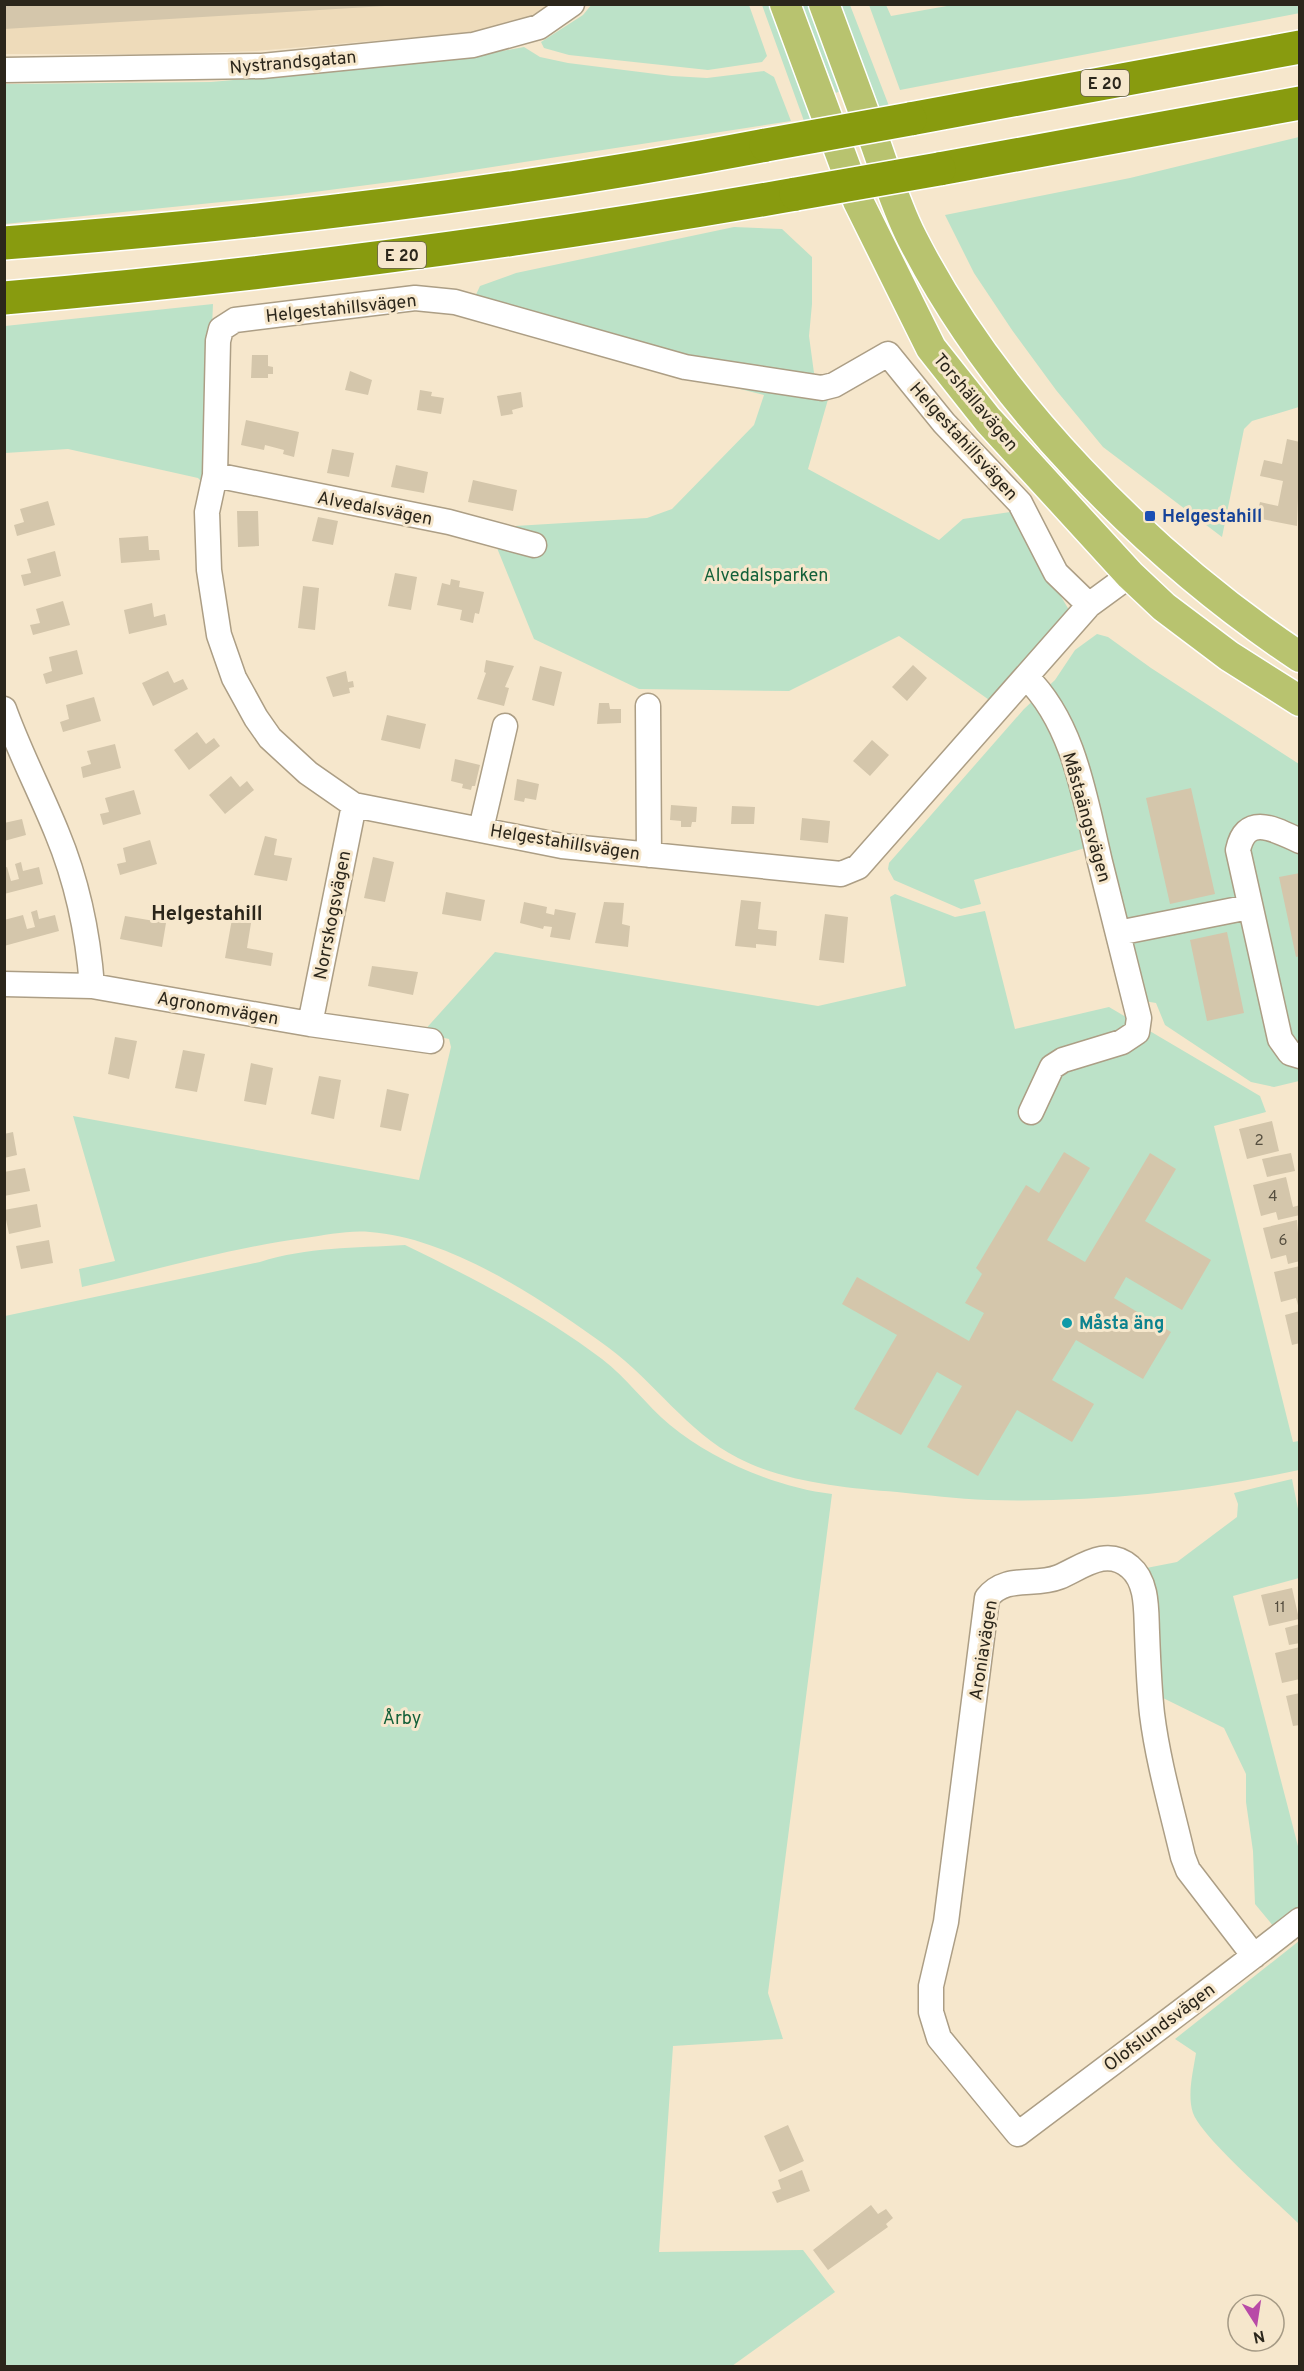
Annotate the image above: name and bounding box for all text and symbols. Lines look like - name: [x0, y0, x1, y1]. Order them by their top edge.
- street label: Nystrandsgatan: [229, 46, 358, 80]
- road number: E 20: [1081, 70, 1129, 96]
- road number: E 20: [378, 242, 426, 268]
- street label: Helgestahillsvägen: [265, 290, 418, 329]
- street label: Torshällavägen: [927, 349, 1023, 457]
- street label: Helgestahillsvägen: [904, 378, 1022, 506]
- street label: Alvedalsvägen: [315, 487, 434, 532]
- place label: Helgestahill: [1162, 506, 1262, 529]
- marker: Helgestahill: [1143, 509, 1157, 523]
- park label: Alvedalsparken: [704, 565, 828, 588]
- street label: Måstaängsvägen: [1056, 750, 1115, 885]
- street label: Helgestahillsvägen: [488, 820, 641, 867]
- street label: Norrskogsvägen: [310, 849, 357, 982]
- district label: Helgestahill: [151, 902, 263, 928]
- street label: Agronomvägen: [155, 987, 280, 1031]
- house number: 2: [1254, 1132, 1264, 1151]
- house number: 4: [1268, 1188, 1278, 1207]
- house number: 6: [1279, 1232, 1288, 1251]
- place label: Måsta äng: [1079, 1313, 1164, 1336]
- marker: Måsta äng: [1060, 1316, 1074, 1330]
- street label: Aroniavägen: [965, 1598, 1004, 1702]
- house number: 11: [1274, 1599, 1286, 1618]
- park label: Årby: [383, 1708, 421, 1731]
- street label: Olofslundsvägen: [1100, 1979, 1220, 2078]
- north arrow: [1226, 2293, 1286, 2353]
- text: N: [1251, 2325, 1266, 2347]

